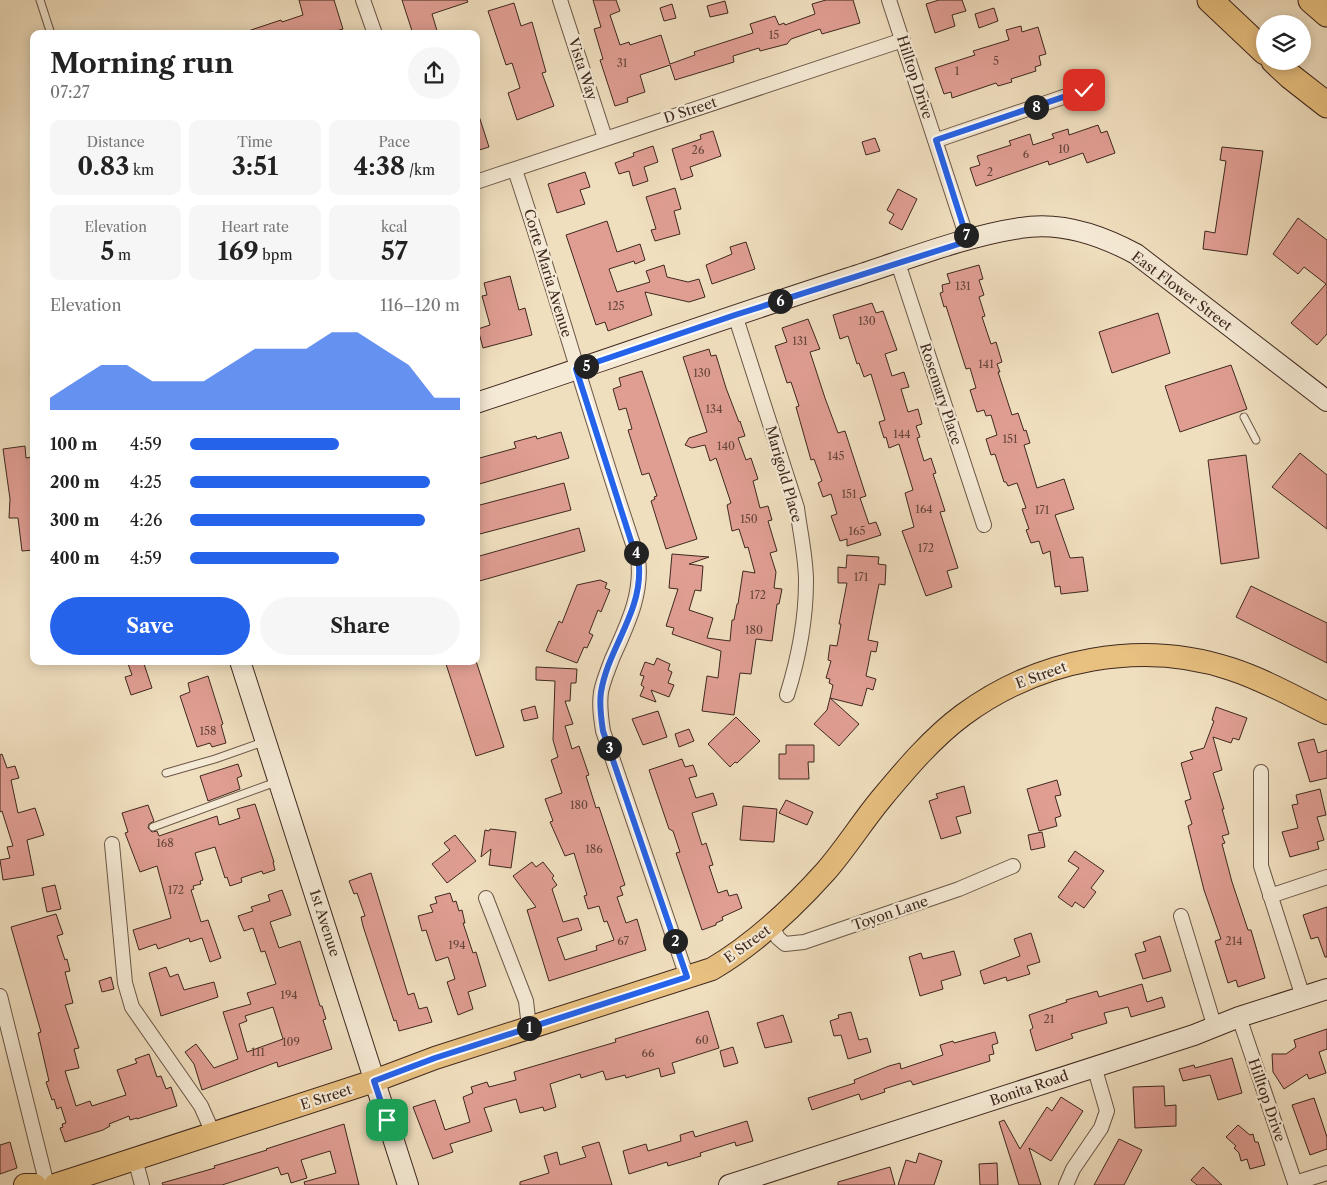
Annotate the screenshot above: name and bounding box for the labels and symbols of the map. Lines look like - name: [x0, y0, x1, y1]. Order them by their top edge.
- house number: 15: [769, 28, 779, 42]
- street label: Hilltop Drive: [893, 33, 937, 121]
- street label: Vista Way: [564, 35, 602, 103]
- house number: 5: [993, 54, 999, 68]
- house number: 31: [617, 56, 628, 70]
- house number: 1: [955, 64, 960, 78]
- pin: [1063, 69, 1105, 111]
- street label: D Street: [661, 93, 719, 127]
- pin: 8: [1024, 94, 1048, 120]
- house number: 10: [1058, 142, 1070, 156]
- house number: 26: [692, 143, 705, 157]
- house number: 6: [1023, 147, 1030, 161]
- house number: 2: [987, 165, 993, 179]
- street label: Corte Maria Avenue: [520, 207, 576, 340]
- pin: 7: [954, 222, 978, 248]
- street label: East Flower Street: [1128, 247, 1236, 335]
- house number: 131: [955, 279, 971, 293]
- pin: 6: [768, 288, 792, 314]
- house number: 125: [608, 299, 624, 313]
- house number: 130: [858, 314, 876, 328]
- house number: 131: [792, 334, 808, 348]
- street label: Rosemary Place: [916, 341, 966, 447]
- pin: 5: [574, 354, 598, 378]
- house number: 141: [978, 357, 994, 371]
- house number: 130: [693, 366, 711, 380]
- house number: 134: [705, 402, 723, 416]
- street label: Marigold Place: [762, 424, 806, 525]
- house number: 144: [893, 427, 911, 441]
- house number: 151: [1002, 432, 1018, 446]
- house number: 140: [717, 439, 735, 453]
- house number: 145: [828, 449, 844, 463]
- house number: 151: [841, 487, 857, 501]
- house number: 164: [915, 502, 933, 516]
- house number: 171: [1035, 503, 1050, 517]
- house number: 150: [740, 512, 758, 526]
- house number: 165: [848, 524, 866, 538]
- pin: 4: [624, 540, 648, 566]
- house number: 172: [918, 541, 934, 555]
- house number: 171: [854, 570, 869, 584]
- house number: 172: [750, 588, 766, 602]
- house number: 180: [745, 623, 763, 637]
- street label: E Street: [1013, 657, 1069, 693]
- house number: 158: [199, 724, 217, 738]
- pin: 3: [596, 736, 622, 760]
- house number: 180: [570, 798, 588, 812]
- house number: 168: [156, 836, 174, 850]
- house number: 186: [585, 842, 603, 856]
- house number: 172: [168, 883, 184, 897]
- street label: 1st Avenue: [306, 887, 344, 959]
- street label: Toyon Lane: [850, 892, 930, 934]
- street label: E Street: [720, 921, 774, 967]
- pin: 2: [662, 928, 688, 954]
- house number: 67: [617, 934, 629, 948]
- house number: 214: [1225, 934, 1243, 948]
- house number: 194: [448, 938, 466, 952]
- house number: 194: [280, 988, 298, 1002]
- house number: 21: [1044, 1012, 1055, 1026]
- pin: 1: [516, 1016, 542, 1040]
- house number: 60: [695, 1033, 709, 1047]
- house number: 109: [282, 1035, 300, 1049]
- house number: 111: [251, 1045, 265, 1059]
- house number: 66: [642, 1046, 655, 1060]
- street label: Hilltop Drive: [1244, 1056, 1290, 1144]
- street label: Bonita Road: [987, 1066, 1071, 1110]
- street label: E Street: [298, 1080, 354, 1114]
- pin: [366, 1099, 408, 1141]

